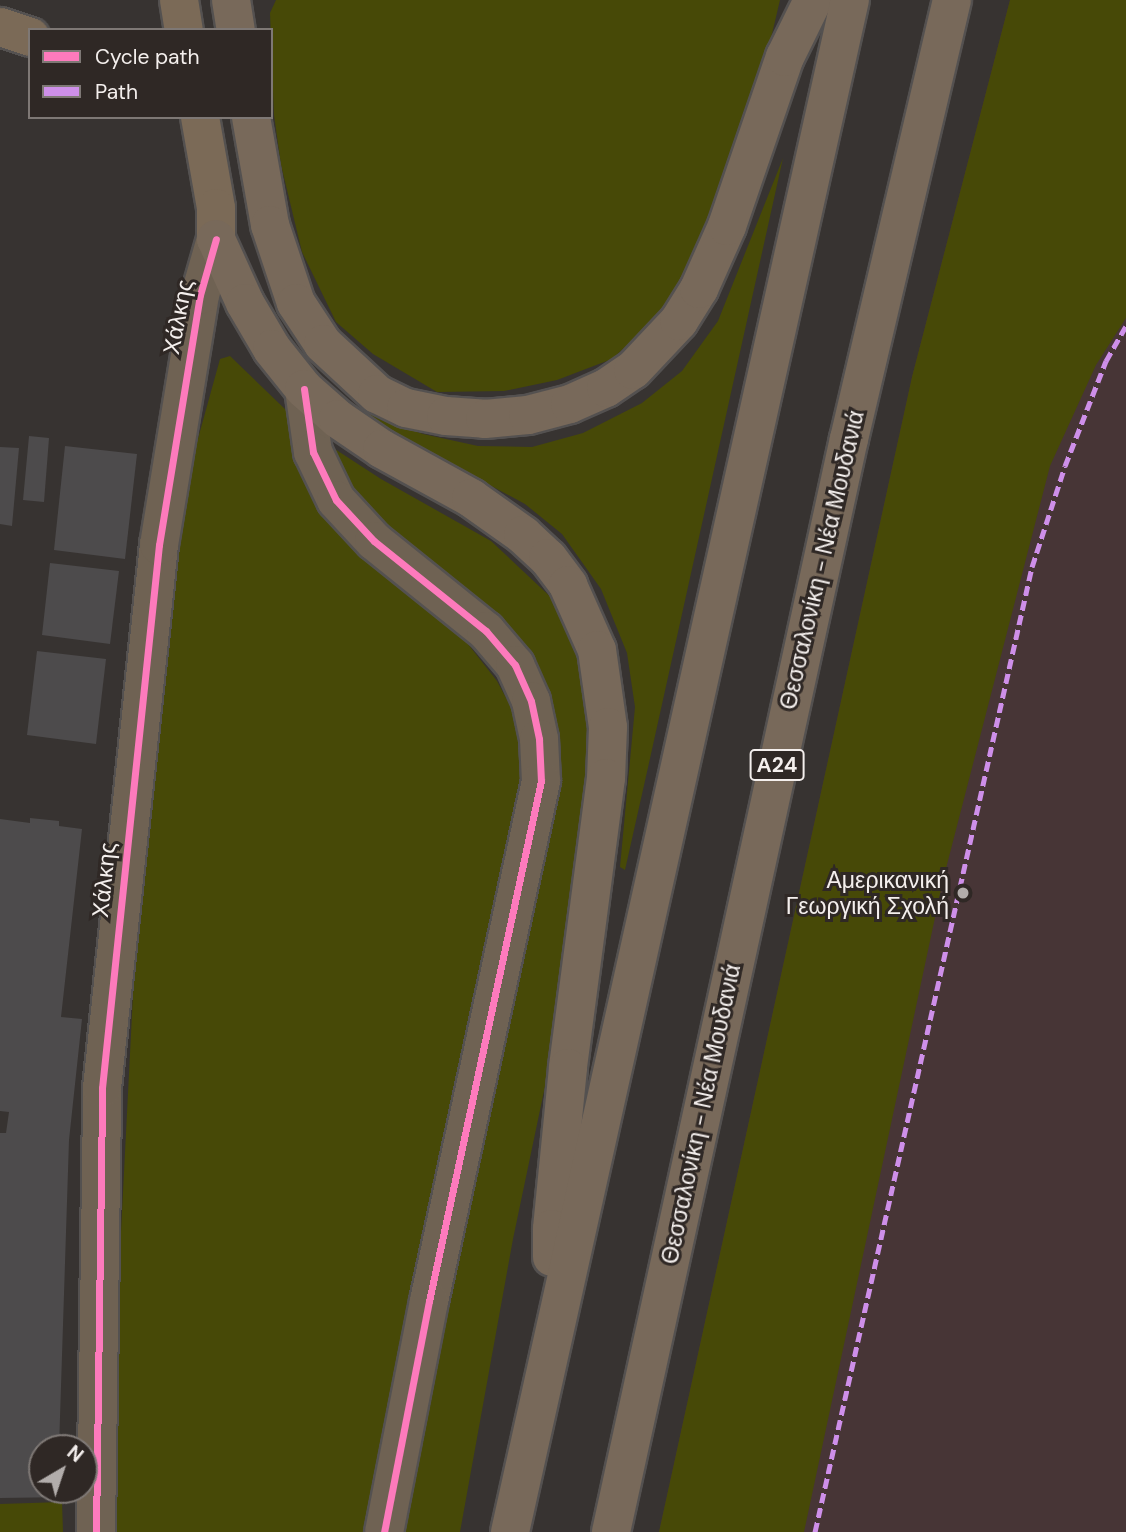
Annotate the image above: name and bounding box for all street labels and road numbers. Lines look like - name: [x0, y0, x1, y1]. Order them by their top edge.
- street label: Χάλκης: [157, 277, 199, 357]
- street label: Θεσσαλονίκη - Νέα Μουδανιά: [774, 408, 870, 712]
- road number: Α24: [749, 748, 805, 782]
- street label: Χάλκης: [86, 841, 122, 919]
- street label: Θεσσαλονίκη - Νέα Μουδανιά: [656, 961, 746, 1267]

